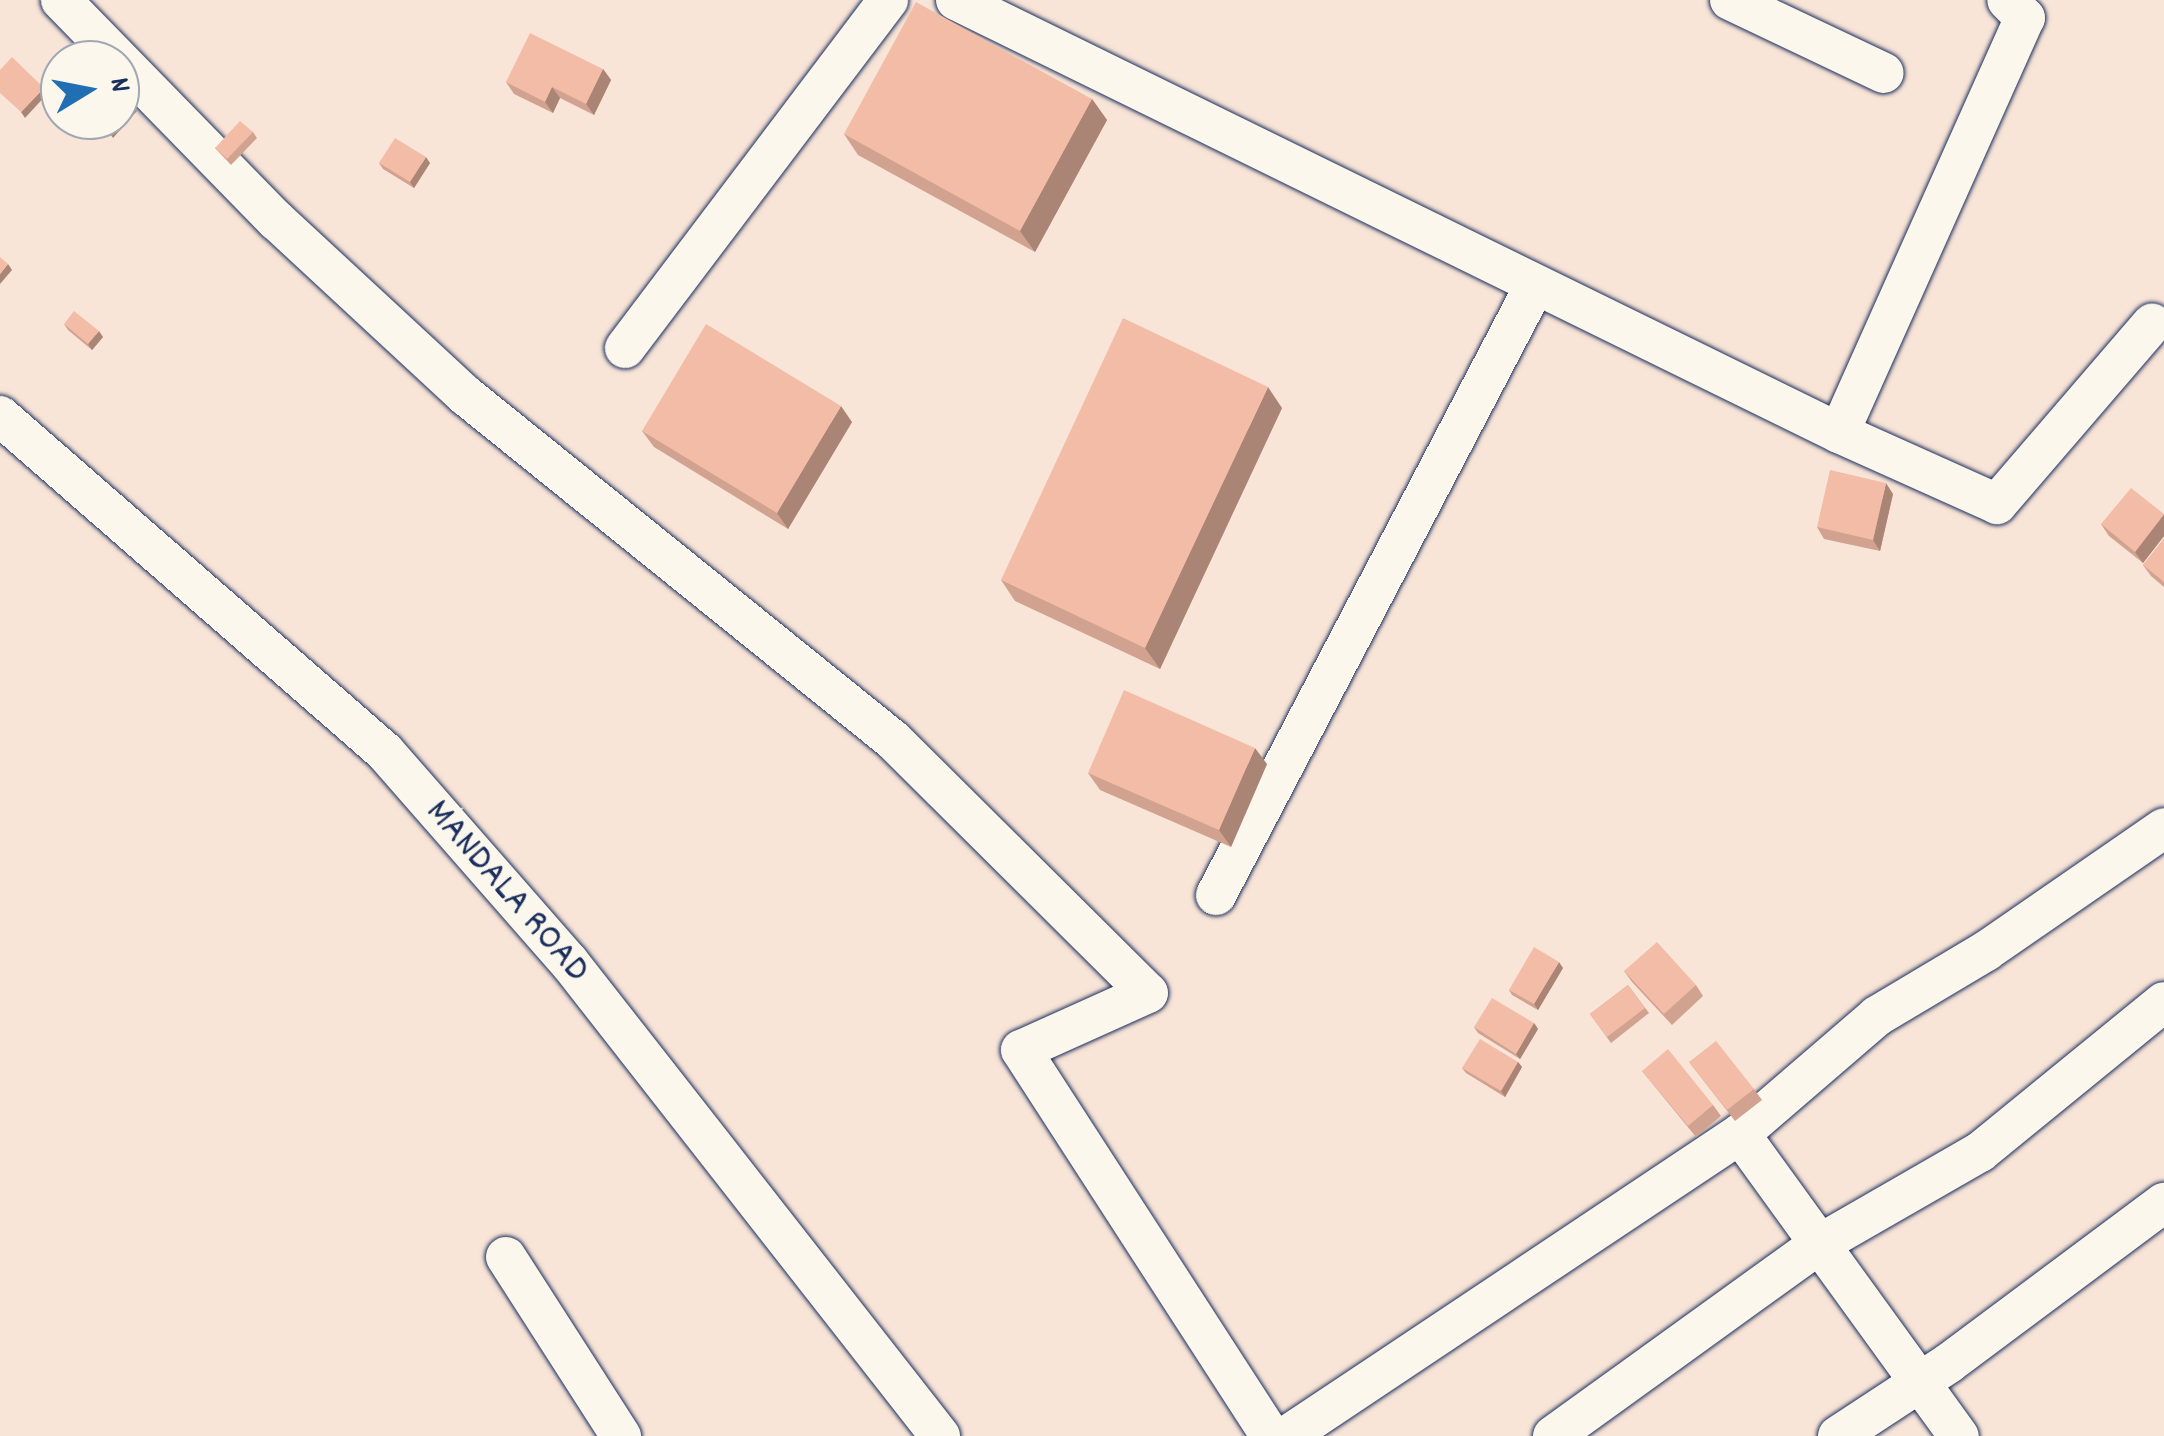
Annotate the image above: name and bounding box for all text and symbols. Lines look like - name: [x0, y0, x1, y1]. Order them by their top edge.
- north arrow: [40, 40, 140, 140]
- text: N: [97, 75, 138, 95]
- street label: MANDALA ROAD: [414, 791, 598, 993]

